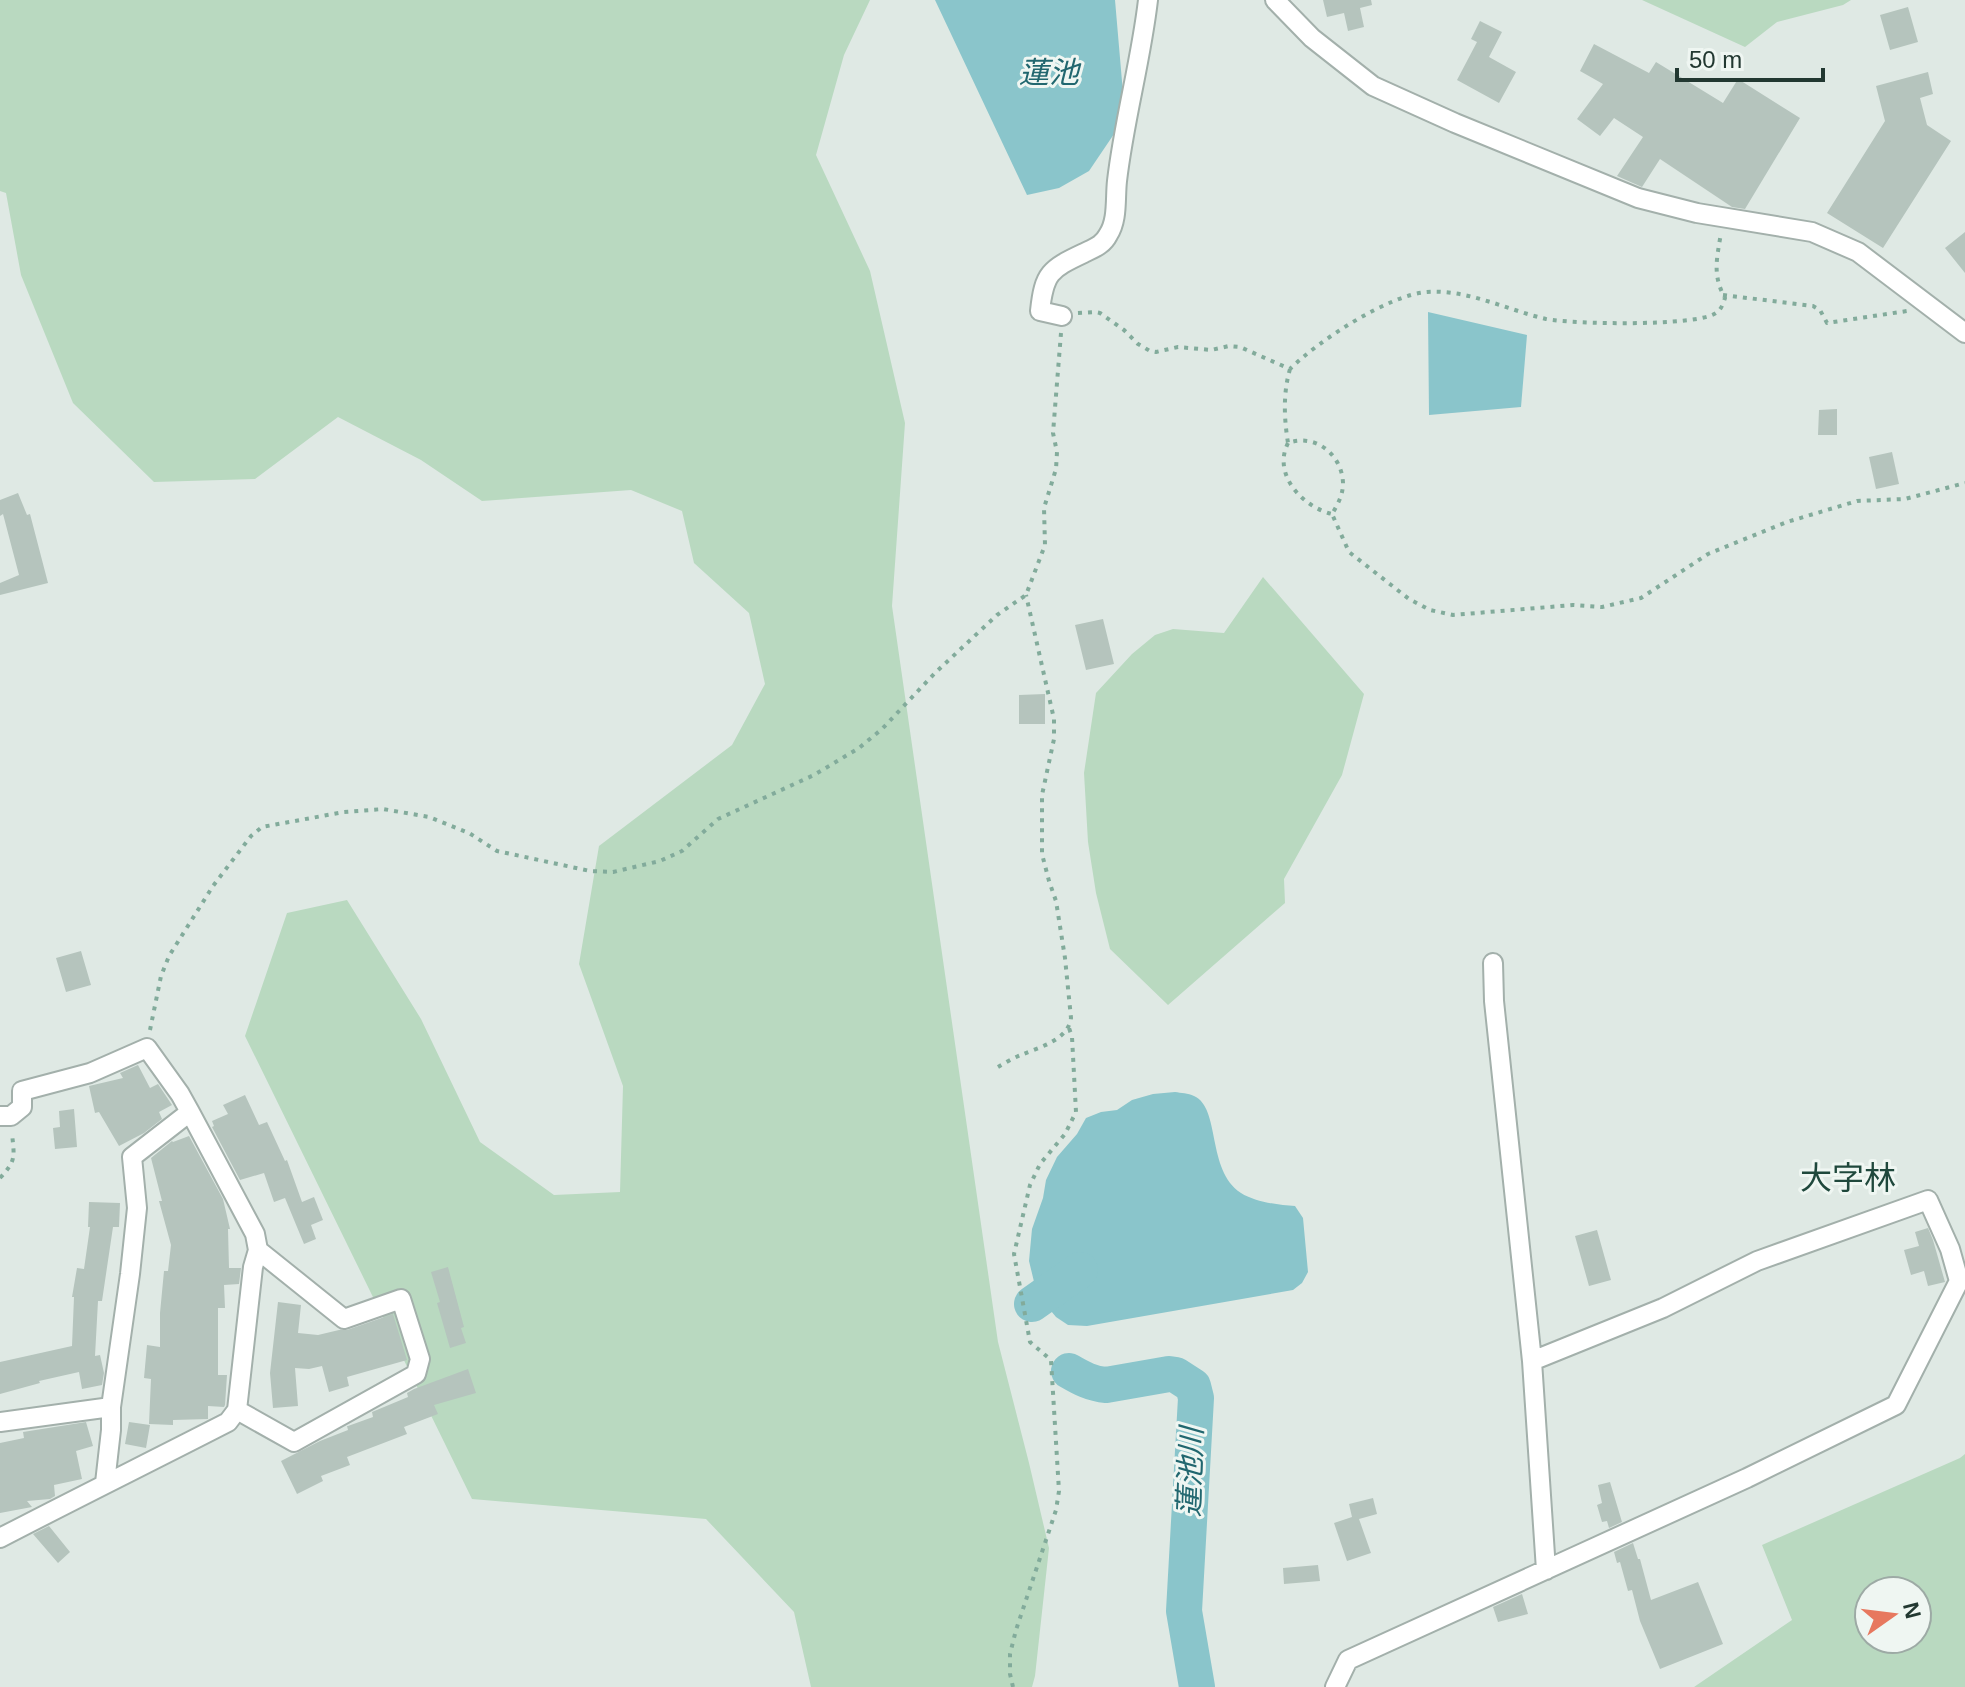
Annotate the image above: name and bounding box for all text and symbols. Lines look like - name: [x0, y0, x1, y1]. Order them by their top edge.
- scale bar: [1677, 32, 1823, 82]
- text: 50 m: [1689, 46, 1742, 73]
- water label: 蓮池: [1019, 56, 1082, 89]
- district label: 大字林: [1800, 1160, 1896, 1196]
- water label: 蓮池川: [1172, 1423, 1208, 1518]
- north arrow: [1853, 1575, 1933, 1655]
- text: N: [1898, 1600, 1926, 1621]

